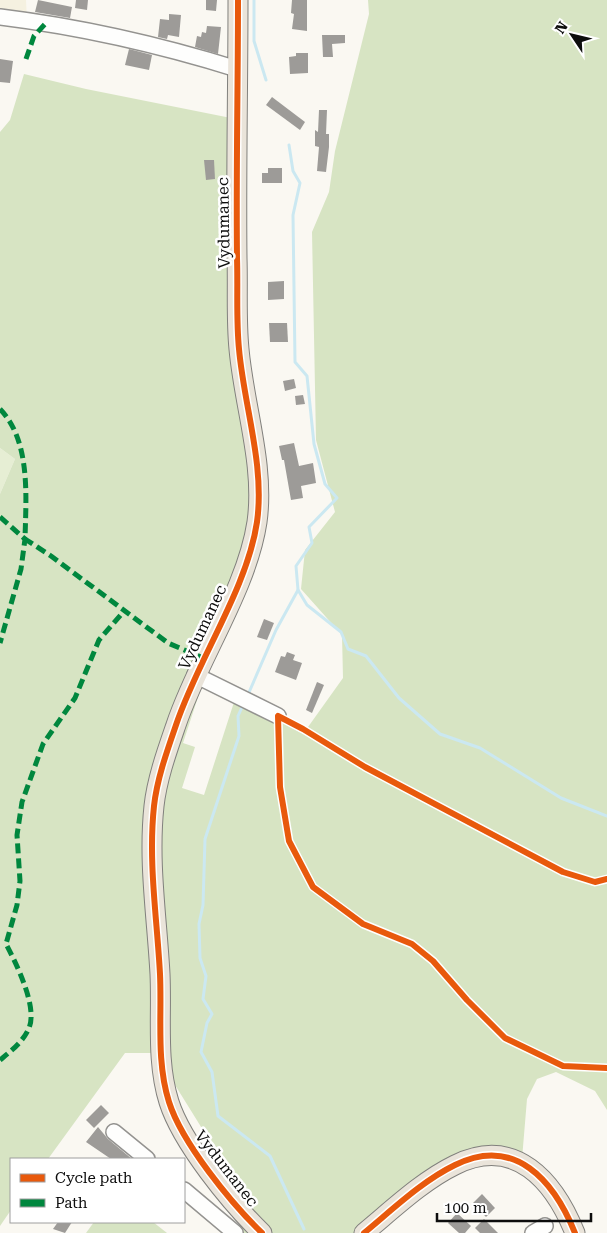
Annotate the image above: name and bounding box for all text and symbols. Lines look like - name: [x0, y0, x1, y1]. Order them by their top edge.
- north arrow: [547, 10, 597, 60]
- text: N: [552, 18, 571, 37]
- street label: Vydumanec: [213, 177, 234, 269]
- street label: Vydumanec: [175, 582, 230, 673]
- street label: Vydumanec: [191, 1126, 262, 1210]
- legend: [10, 1158, 185, 1223]
- text: Cycle path: [55, 1169, 133, 1187]
- scale bar: [437, 1190, 591, 1222]
- text: Path: [55, 1194, 88, 1212]
- text: 100 m: [444, 1199, 487, 1217]

